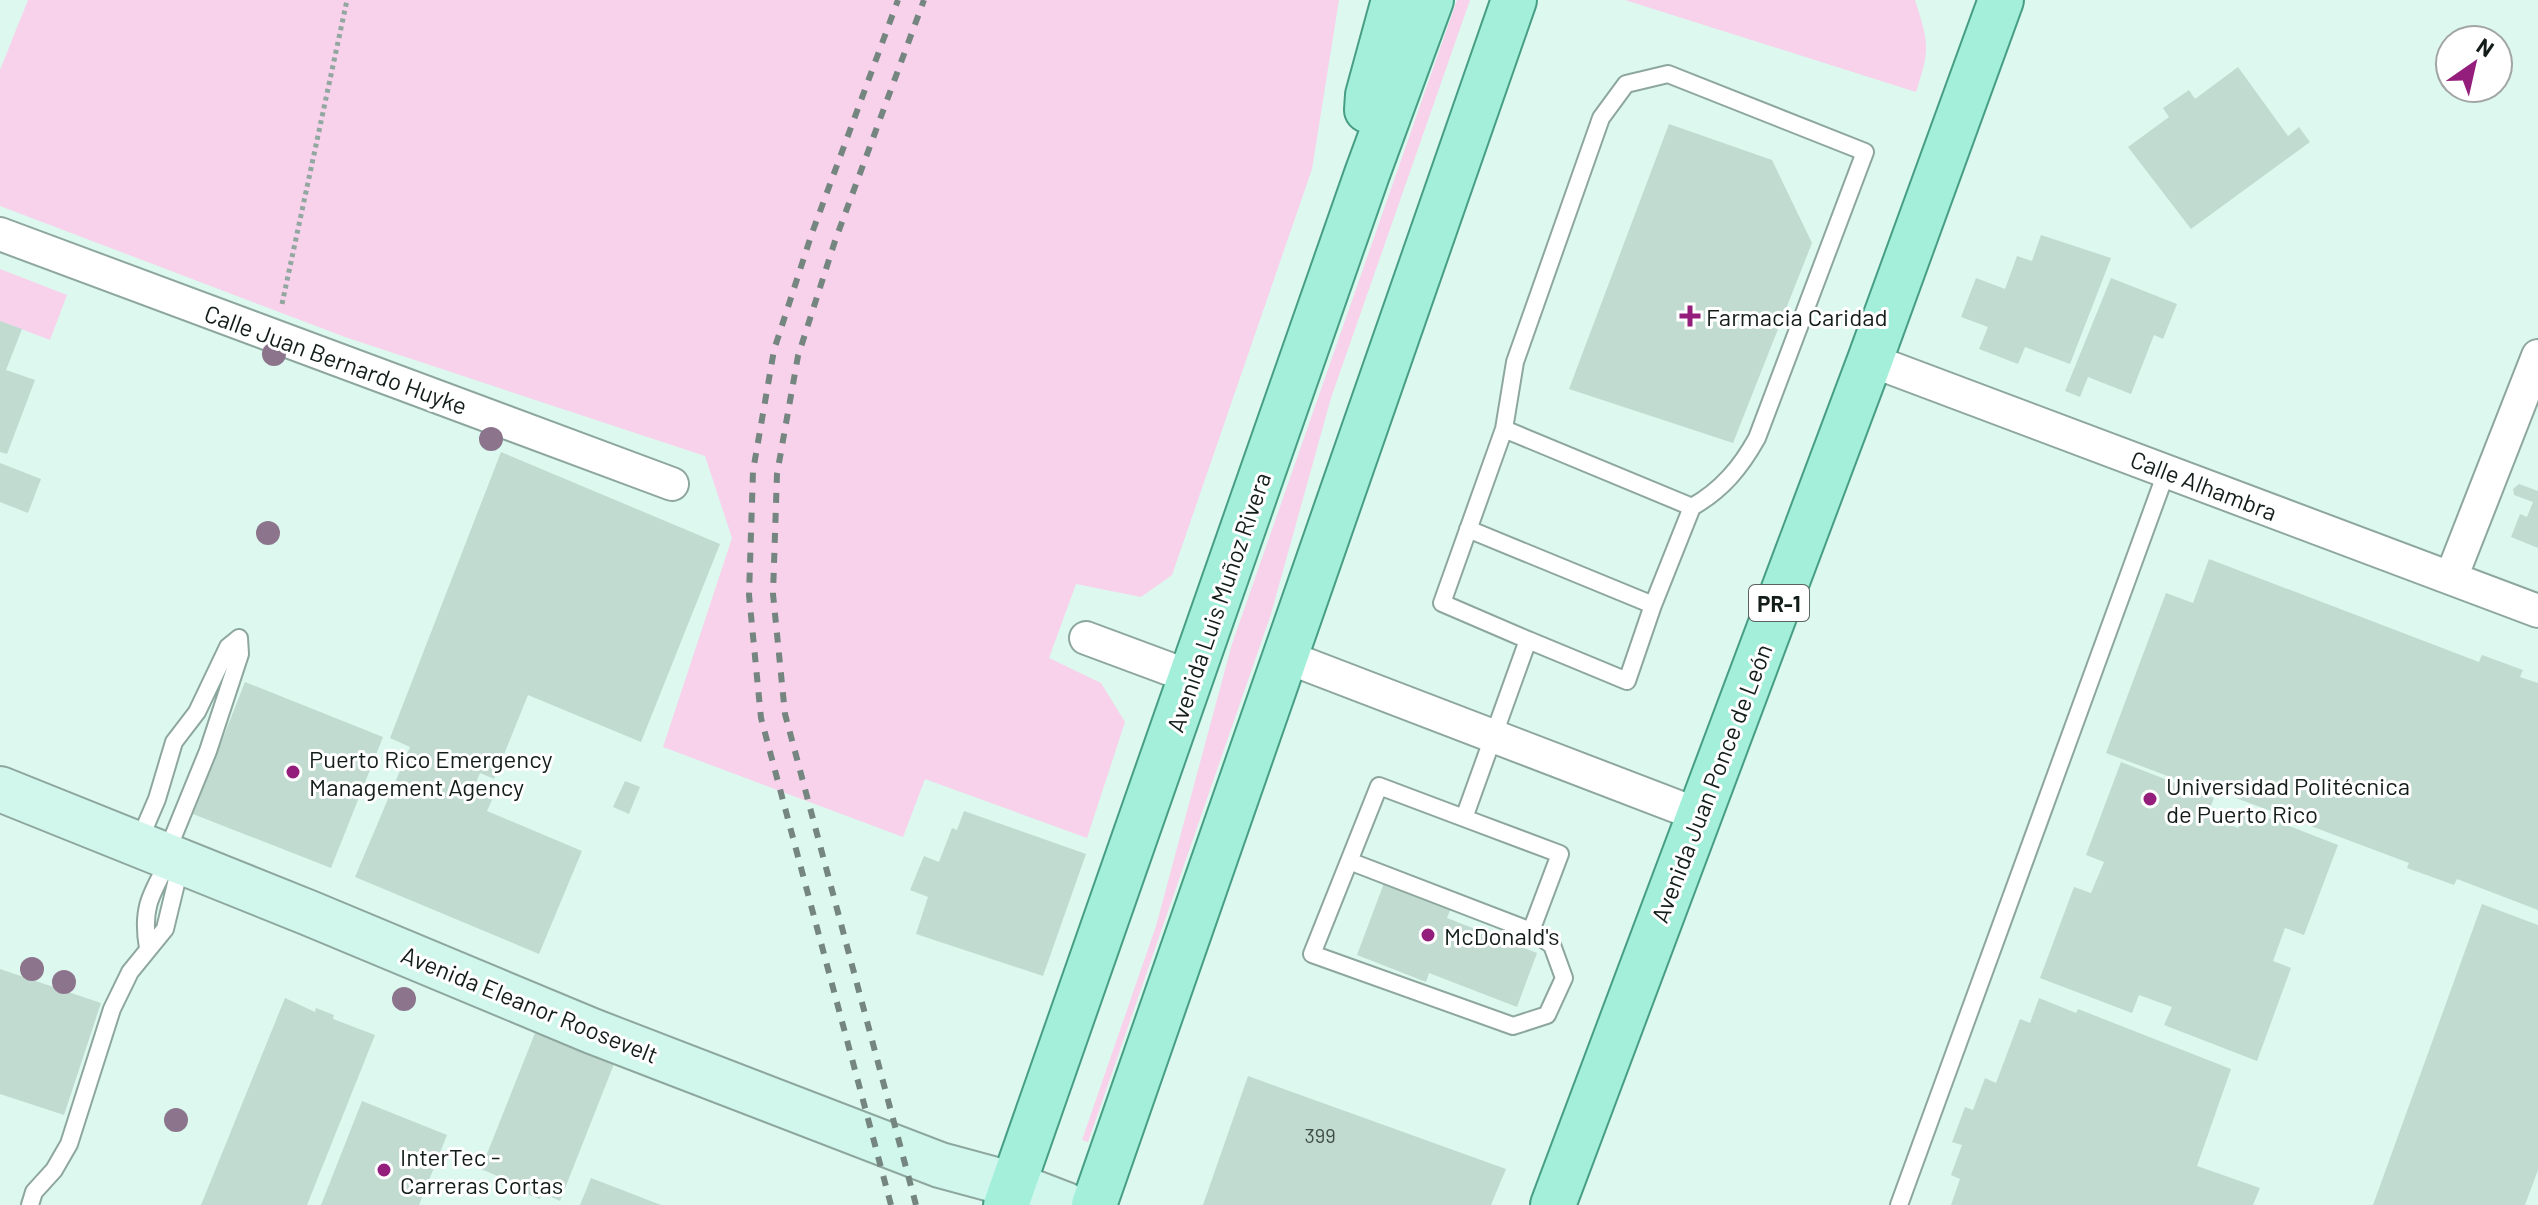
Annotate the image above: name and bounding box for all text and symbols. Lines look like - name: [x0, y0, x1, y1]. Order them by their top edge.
- north arrow: [2434, 24, 2514, 104]
- text: N: [2472, 32, 2499, 61]
- street label: Calle Juan Bernardo Huyke: [201, 298, 471, 420]
- place label: Farmacia Caridad: [1706, 302, 1888, 331]
- marker: Farmacia Caridad: [1681, 307, 1699, 325]
- street label: Calle Alhambra: [2127, 444, 2281, 526]
- street label: Avenida Luis Muñoz Rivera: [1160, 468, 1276, 736]
- road number: PR-1: [1749, 585, 1809, 621]
- street label: Avenida Juan Ponce de León: [1644, 640, 1778, 926]
- place label: Puerto Rico Emergency Management Agency: [309, 744, 553, 801]
- marker: Puerto Rico Emergency Management Agency: [284, 763, 302, 781]
- place label: Universidad Politécnica de Puerto Rico: [2166, 771, 2410, 828]
- marker: Universidad Politécnica de Puerto Rico: [2141, 790, 2159, 808]
- place label: McDonald's: [1444, 921, 1559, 950]
- marker: McDonald's: [1419, 926, 1437, 944]
- street label: Avenida Eleanor Roosevelt: [397, 939, 663, 1069]
- house number: 399: [1304, 1123, 1336, 1147]
- place label: InterTec - Carreras Cortas: [400, 1142, 563, 1199]
- marker: InterTec - Carreras Cortas: [375, 1161, 393, 1179]

